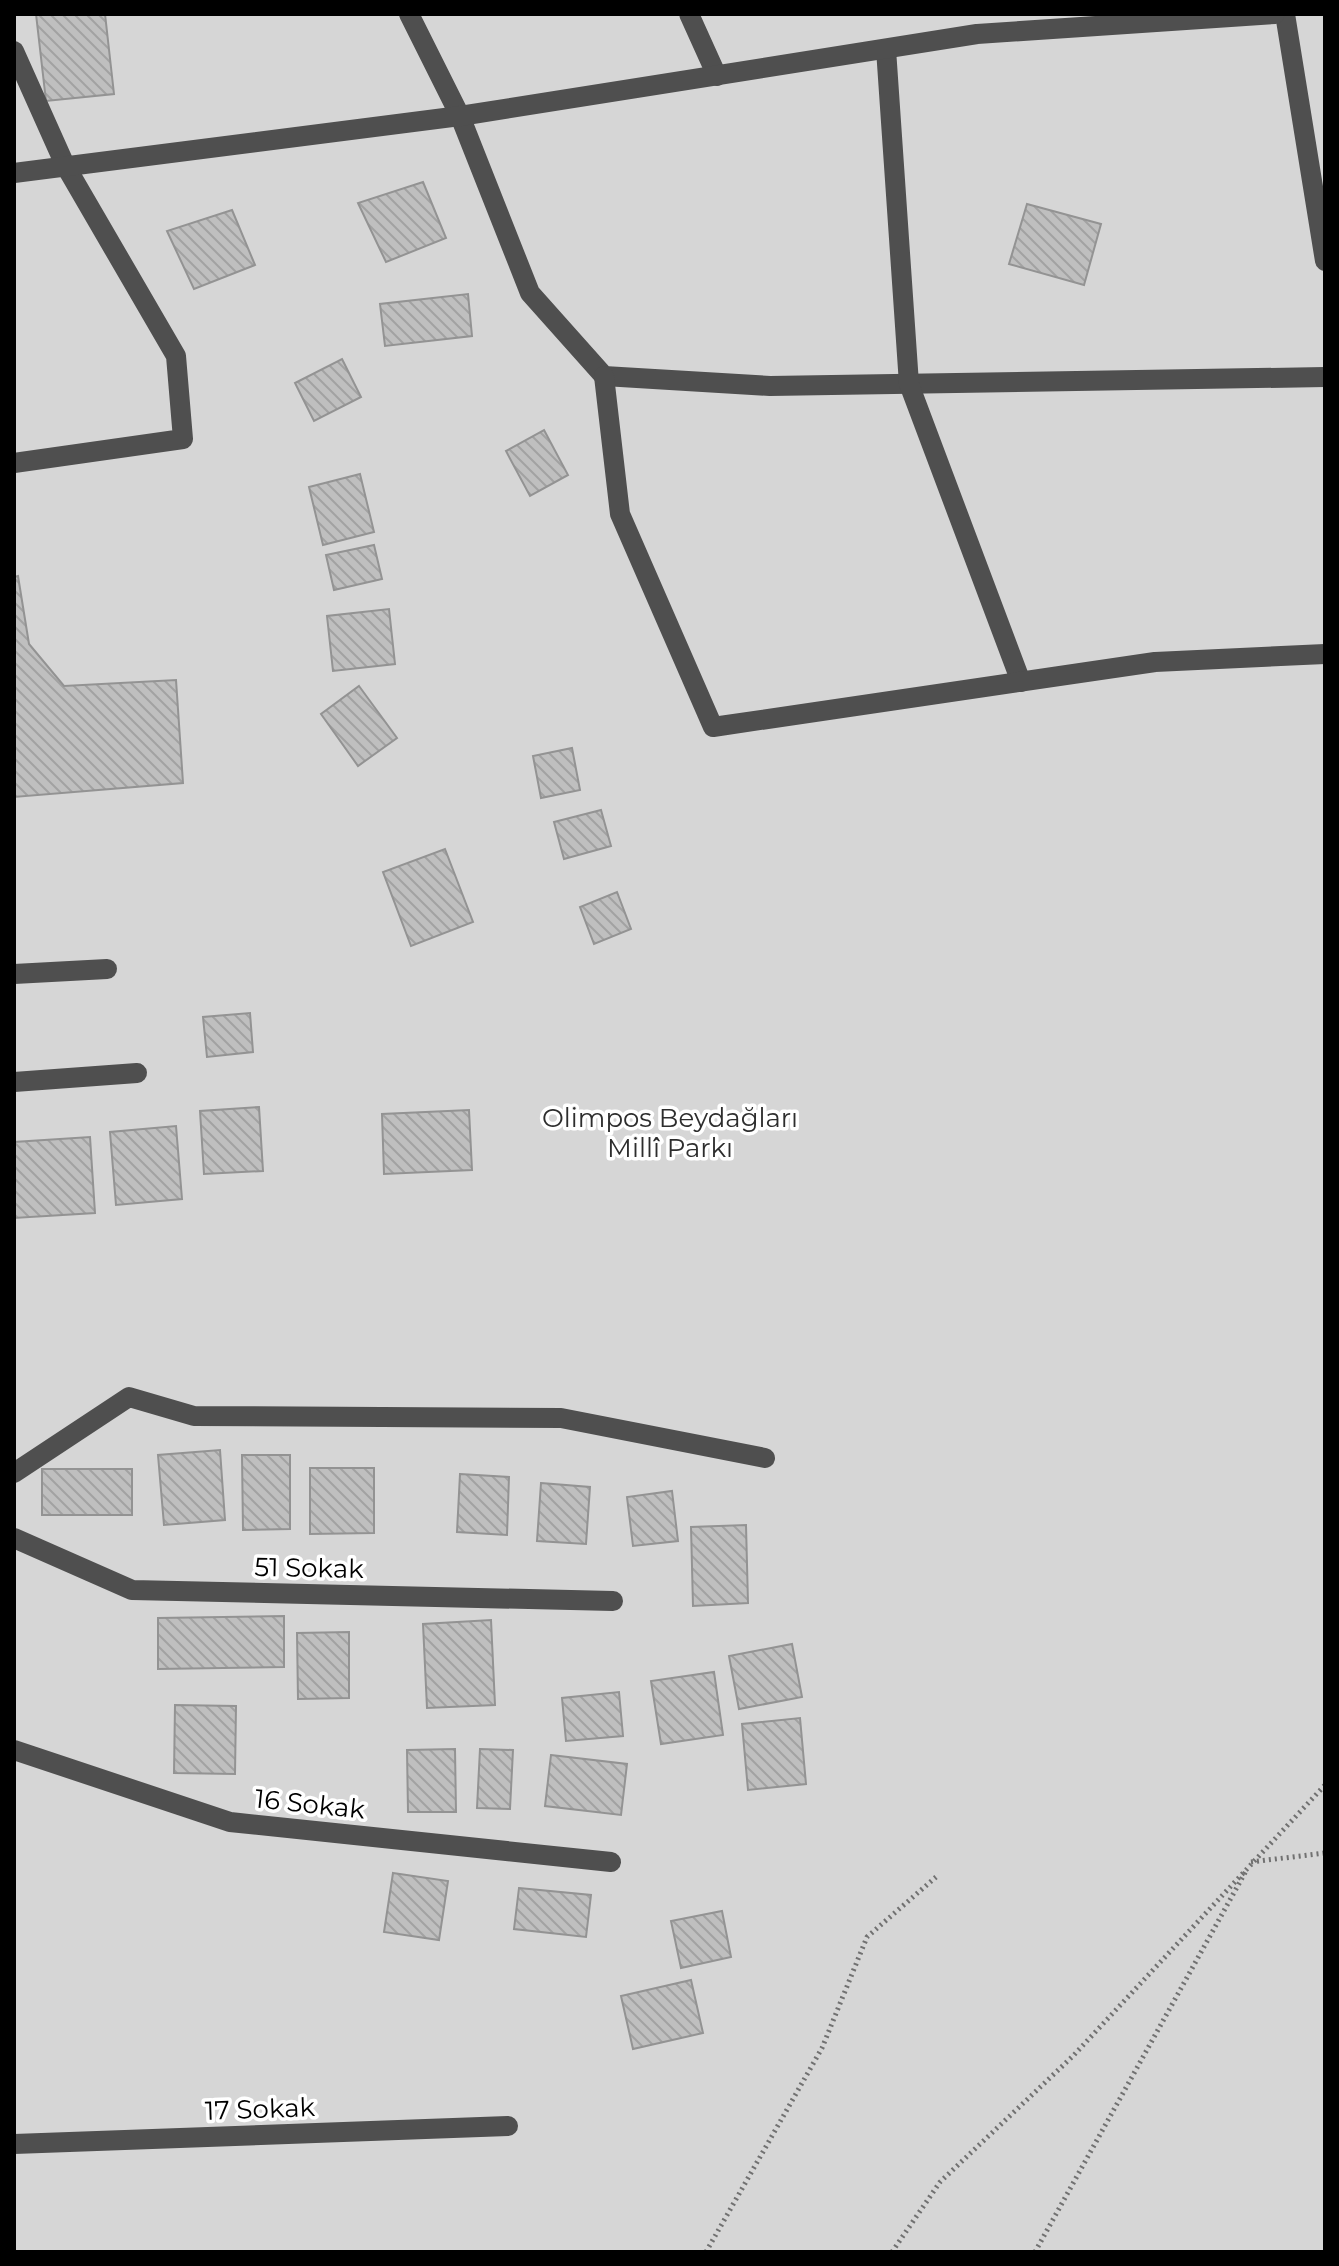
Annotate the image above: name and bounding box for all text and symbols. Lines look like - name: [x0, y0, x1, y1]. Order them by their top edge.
- park label: Olimpos Beydağları Millî Parkı: [542, 1102, 798, 1164]
- street label: 51 Sokak: [254, 1551, 364, 1585]
- street label: 16 Sokak: [253, 1782, 367, 1826]
- street label: 17 Sokak: [204, 2091, 316, 2127]

